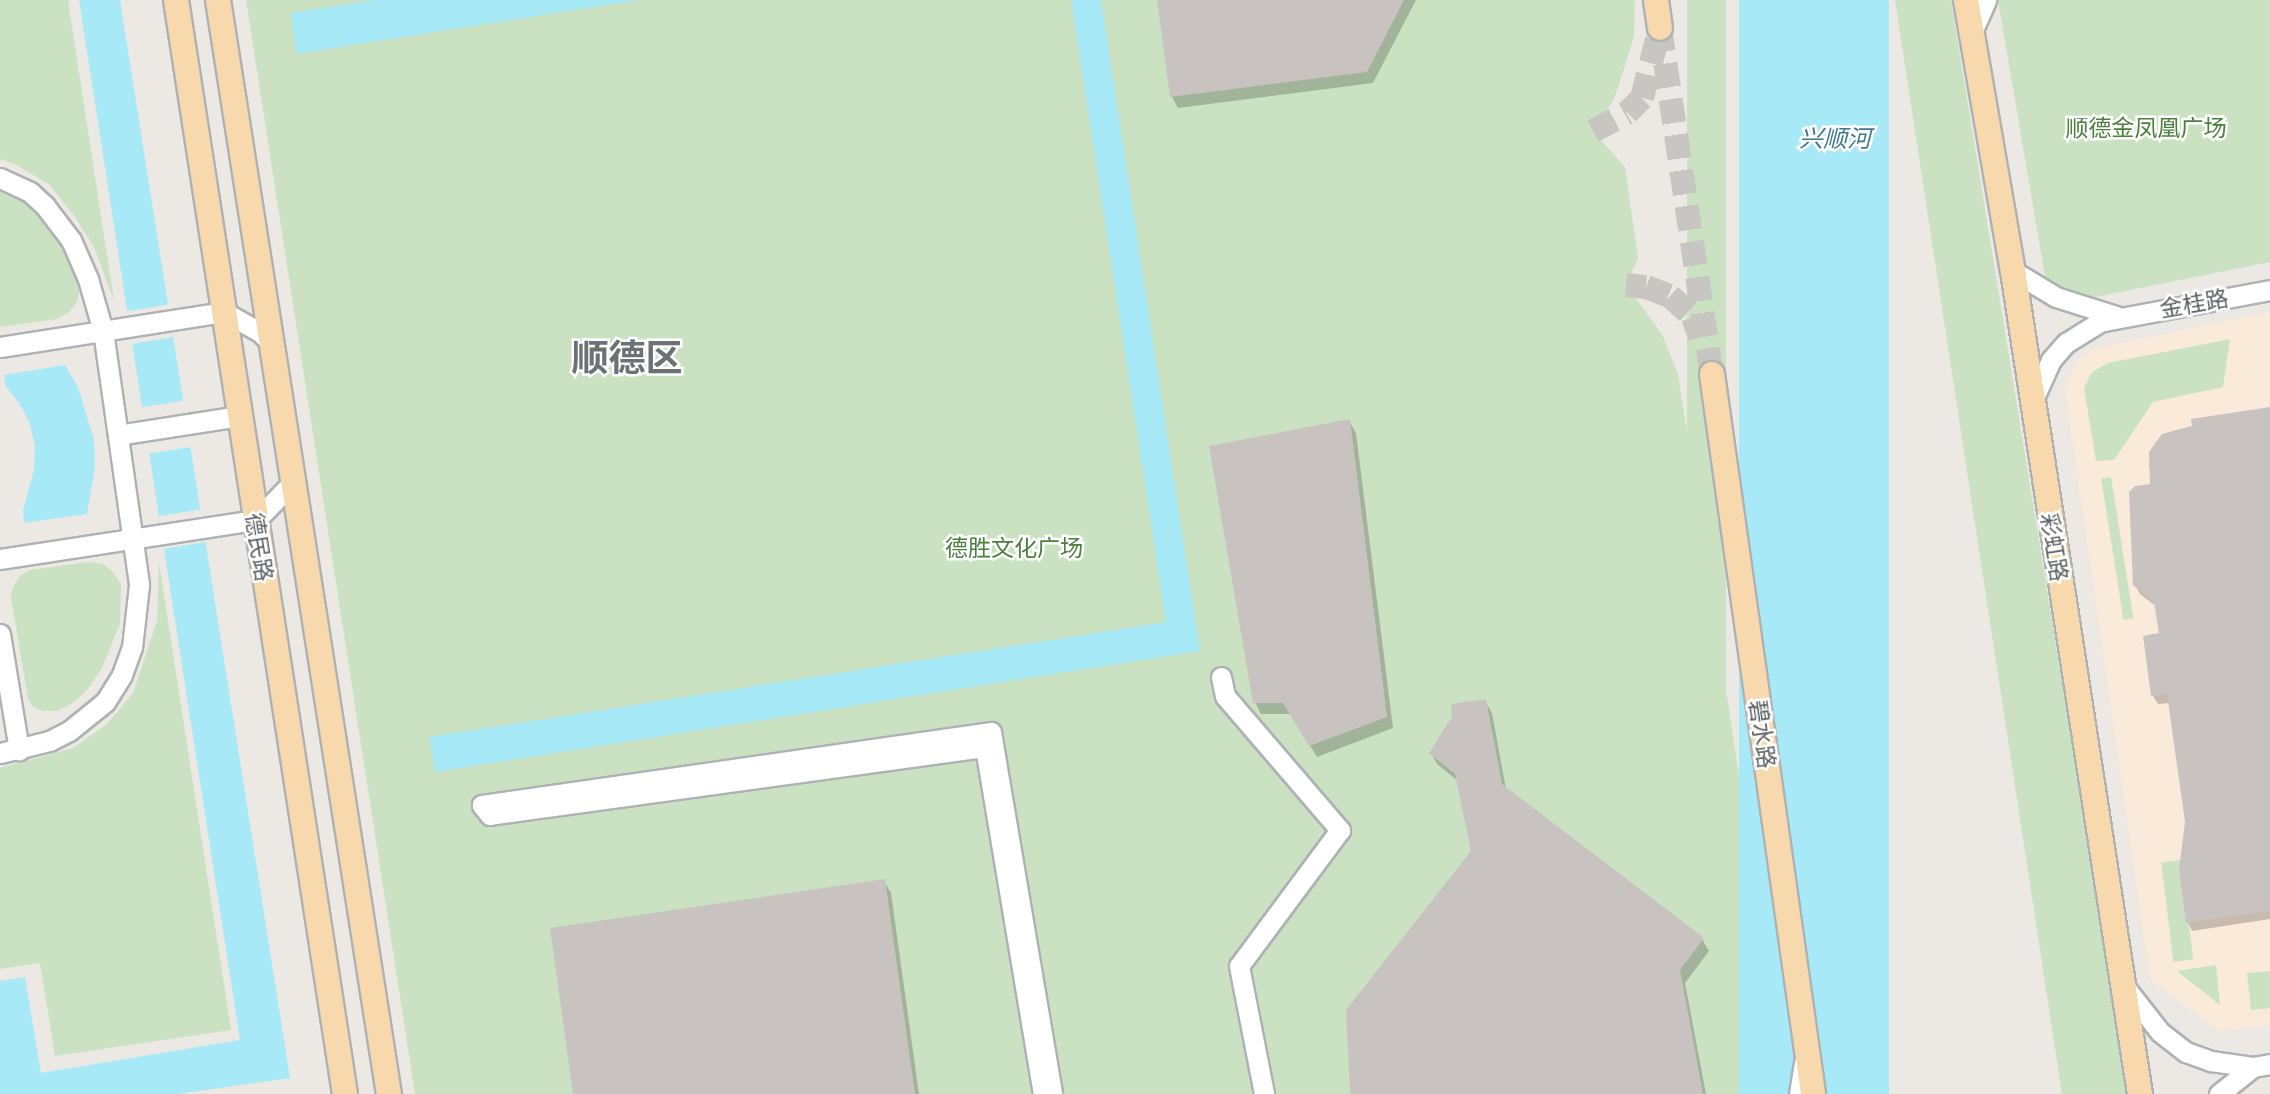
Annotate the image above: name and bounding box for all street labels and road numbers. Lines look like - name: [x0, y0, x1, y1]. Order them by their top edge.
- street label: 金桂路: [2158, 283, 2230, 323]
- street label: 德民路: [241, 511, 279, 583]
- street label: 彩虹路: [2036, 511, 2074, 583]
- street label: 碧水路: [1745, 698, 1781, 770]

